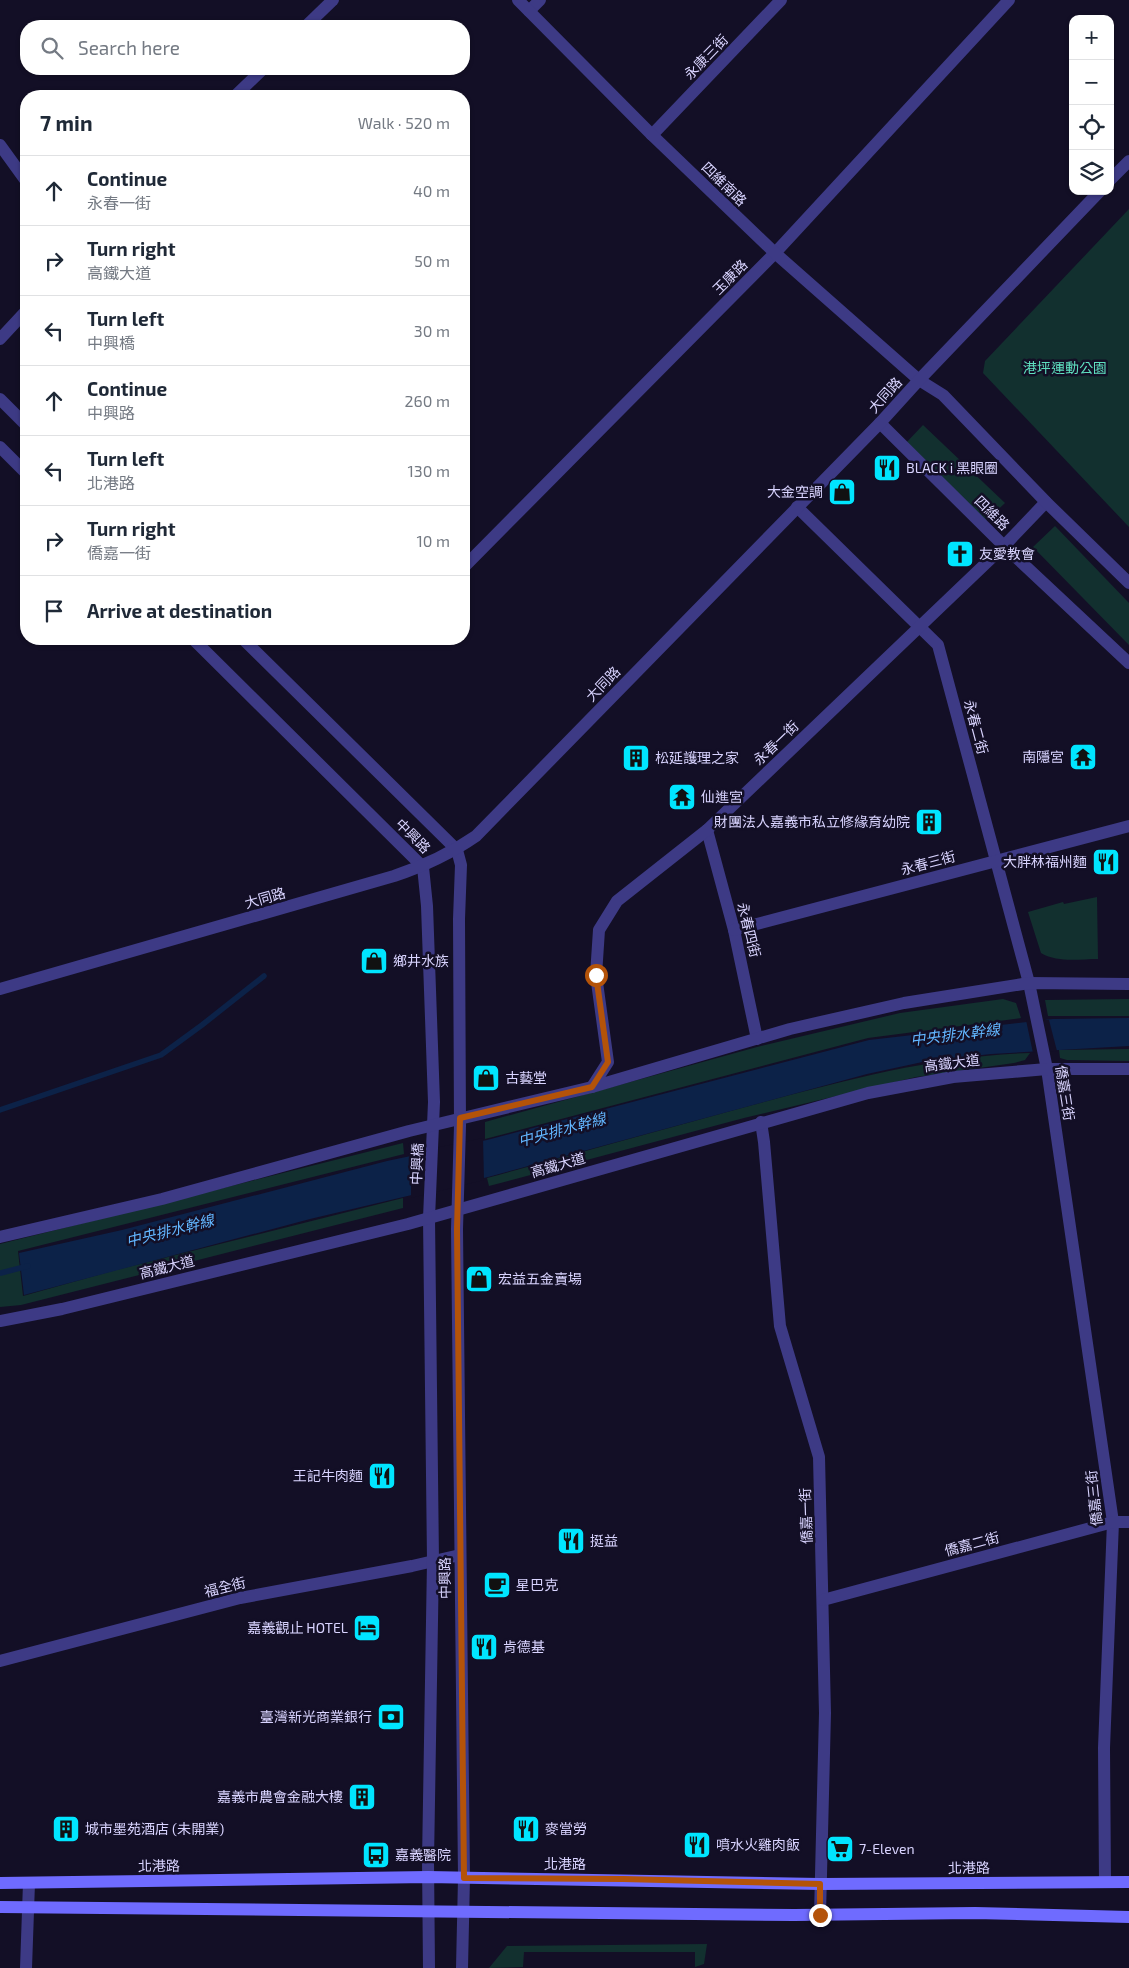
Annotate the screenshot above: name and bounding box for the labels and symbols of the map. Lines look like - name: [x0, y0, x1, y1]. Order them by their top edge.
- street label: 永康三街: [680, 31, 731, 83]
- street label: 四維南路: [698, 158, 750, 209]
- street label: 玉康路: [709, 256, 751, 298]
- park label: 港坪運動公園: [1023, 359, 1107, 376]
- street label: 大同路: [864, 373, 905, 416]
- restaurant icon: BLACK i 黑眼圈: [872, 453, 902, 483]
- place label: BLACK i 黑眼圈: [906, 459, 998, 476]
- shop icon: 大金空調: [827, 477, 857, 507]
- place label: 大金空調: [767, 483, 823, 500]
- street label: 四維路: [971, 492, 1013, 534]
- church icon: 友愛教會: [945, 539, 975, 569]
- place label: 友愛教會: [979, 545, 1035, 562]
- street label: 大同路: [582, 663, 623, 705]
- street label: 永春二街: [961, 698, 992, 756]
- street label: 永春一街: [750, 717, 802, 768]
- temple icon: 南隱宮: [1068, 742, 1098, 772]
- building icon: 松延護理之家: [621, 743, 651, 773]
- place label: 南隱宮: [1022, 748, 1064, 765]
- place label: 松延護理之家: [655, 749, 739, 766]
- temple icon: 仙進宮: [667, 782, 697, 812]
- place label: 仙進宮: [701, 788, 743, 805]
- building icon: 財團法人嘉義市私立修緣育幼院: [914, 807, 944, 837]
- place label: 財團法人嘉義市私立修緣育幼院: [714, 813, 910, 830]
- street label: 中興路: [392, 815, 434, 857]
- street label: 永春三街: [899, 847, 957, 878]
- restaurant icon: 大胖林福州麵: [1091, 847, 1121, 877]
- place label: 大胖林福州麵: [1003, 853, 1087, 870]
- street label: 大同路: [242, 884, 287, 911]
- street label: 永春四街: [734, 901, 765, 959]
- shop icon: 鄉井水族: [359, 946, 389, 976]
- place label: 鄉井水族: [393, 952, 449, 969]
- route start: [585, 964, 608, 987]
- water label: 中央排水幹線: [909, 1019, 1003, 1048]
- street label: 高鐵大道: [923, 1051, 981, 1074]
- shop icon: 古藝堂: [471, 1063, 501, 1093]
- street label: 僑嘉三街: [1053, 1064, 1078, 1122]
- place label: 古藝堂: [505, 1069, 547, 1086]
- water label: 中央排水幹線: [516, 1108, 609, 1149]
- street label: 中興橋: [407, 1143, 426, 1185]
- street label: 高鐵大道: [529, 1149, 587, 1180]
- water label: 中央排水幹線: [124, 1210, 218, 1250]
- street label: 高鐵大道: [138, 1251, 196, 1282]
- shop icon: 宏益五金賣場: [464, 1264, 494, 1294]
- place label: 宏益五金賣場: [498, 1270, 582, 1287]
- restaurant icon: 王記牛肉麵: [367, 1461, 397, 1491]
- place label: 王記牛肉麵: [293, 1467, 363, 1484]
- street label: 僑嘉三街: [1082, 1469, 1105, 1527]
- street label: 僑嘉一街: [796, 1488, 815, 1544]
- restaurant icon: 挺益: [556, 1526, 586, 1556]
- street label: 僑嘉二街: [943, 1528, 1001, 1559]
- place label: 挺益: [590, 1532, 618, 1549]
- street label: 中興路: [436, 1557, 453, 1599]
- cafe icon: 星巴克: [482, 1570, 512, 1600]
- street label: 福全街: [202, 1573, 247, 1600]
- place label: 星巴克: [516, 1576, 558, 1593]
- hotel icon: 嘉義觀止 HOTEL: [352, 1613, 382, 1643]
- place label: 嘉義觀止 HOTEL: [247, 1619, 348, 1636]
- restaurant icon: 肯德基: [469, 1632, 499, 1662]
- place label: 肯德基: [503, 1638, 545, 1655]
- bank icon: 臺灣新光商業銀行: [376, 1702, 406, 1732]
- place label: 臺灣新光商業銀行: [260, 1708, 372, 1725]
- building icon: 嘉義市農會金融大樓: [347, 1782, 377, 1812]
- place label: 嘉義市農會金融大樓: [217, 1788, 343, 1805]
- building icon: 城市墨苑酒店 (未開業): [51, 1814, 81, 1844]
- restaurant icon: 麥當勞: [511, 1814, 541, 1844]
- place label: 城市墨苑酒店 (未開業): [85, 1820, 224, 1837]
- place label: 麥當勞: [545, 1820, 587, 1837]
- restaurant icon: 噴水火雞肉飯: [682, 1830, 712, 1860]
- supermarket icon: 7-Eleven: [825, 1834, 855, 1864]
- place label: 噴水火雞肉飯: [716, 1836, 800, 1853]
- bus stop icon: 嘉義醫院: [361, 1840, 391, 1870]
- place label: 7-Eleven: [859, 1840, 915, 1857]
- place label: 嘉義醫院: [395, 1846, 451, 1863]
- street label: 北港路: [544, 1855, 586, 1872]
- street label: 北港路: [138, 1857, 180, 1874]
- street label: 北港路: [948, 1859, 990, 1876]
- route end: [809, 1904, 832, 1927]

